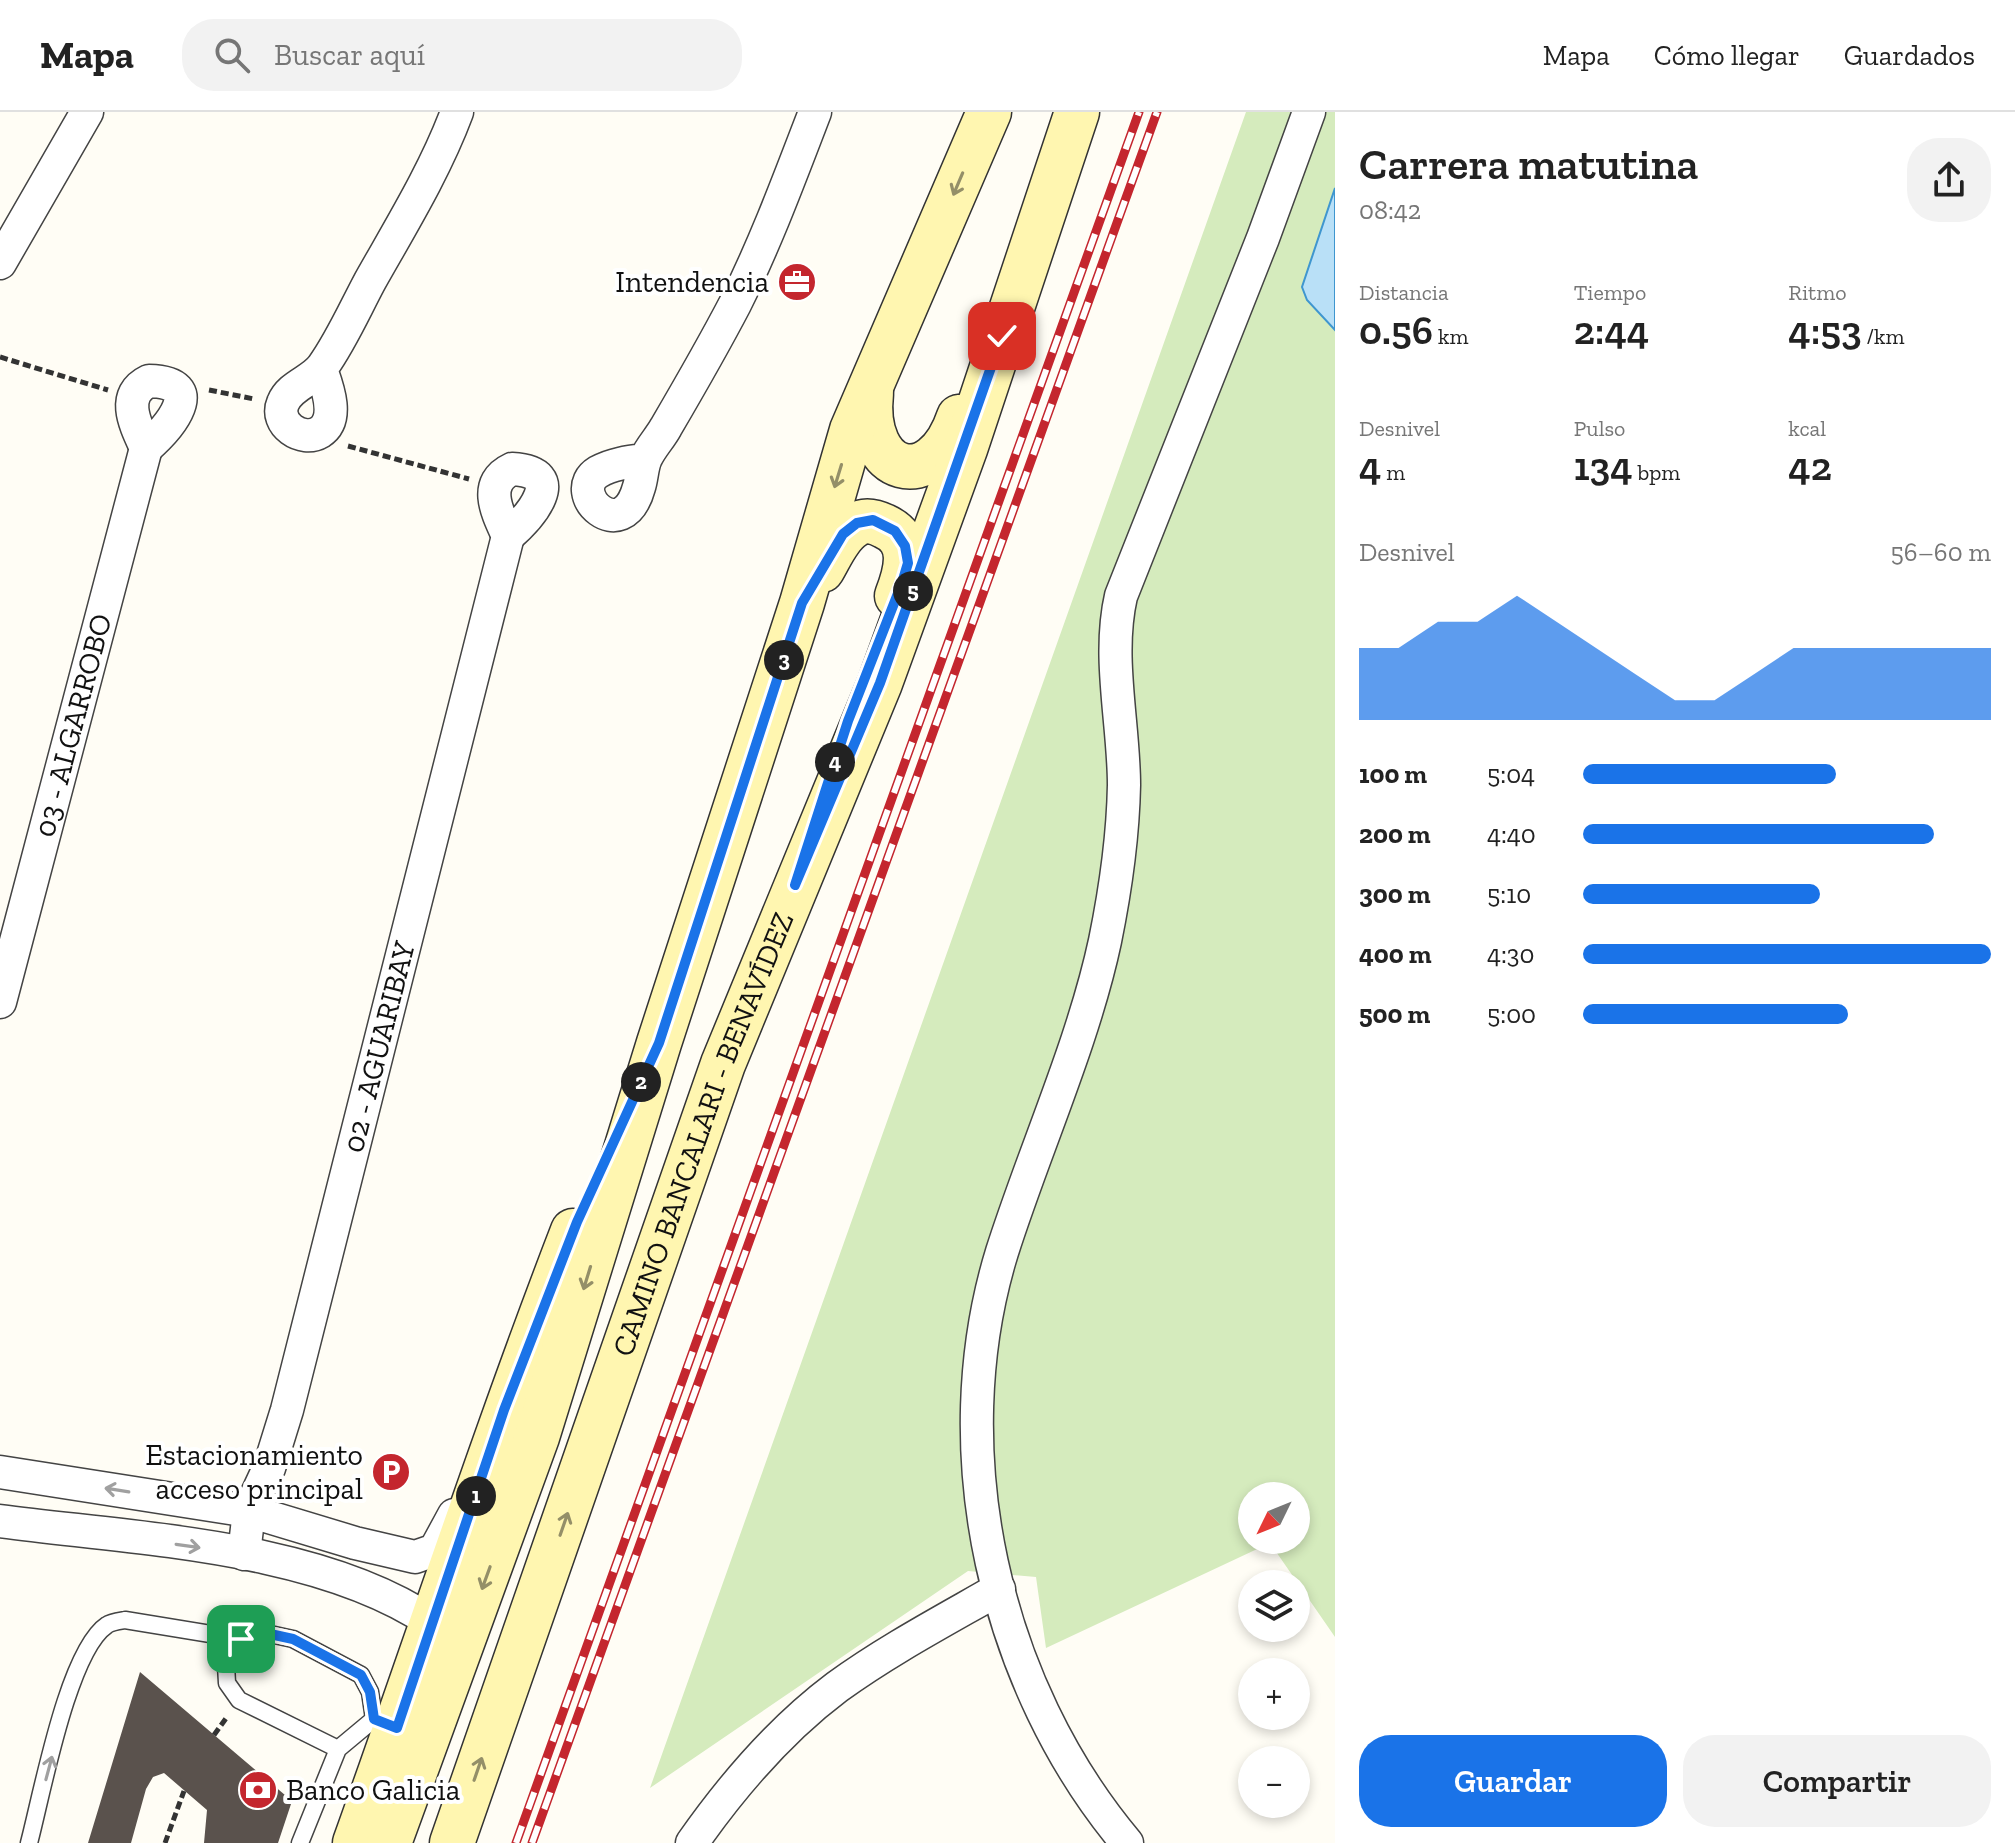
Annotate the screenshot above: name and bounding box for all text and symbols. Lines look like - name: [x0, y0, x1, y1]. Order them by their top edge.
- search box: [182, 19, 742, 91]
- text: Mapa: [40, 32, 134, 78]
- icon: search: [210, 33, 254, 77]
- text: Buscar aquí: [274, 37, 425, 73]
- text: Mapa: [1543, 39, 1610, 72]
- text: Cómo llegar: [1654, 39, 1800, 72]
- text: Guardados: [1844, 39, 1975, 72]
- text: Carrera matutina: [1359, 137, 1698, 190]
- button: share: [1907, 138, 1991, 222]
- one-way arrow: [950, 171, 965, 196]
- text: 08:42: [1359, 194, 1421, 226]
- office icon: Intendencia: [776, 261, 818, 303]
- place label: Intendencia: [615, 264, 769, 300]
- text: Distancia: [1359, 279, 1449, 306]
- text: Tiempo: [1574, 279, 1646, 306]
- text: Ritmo: [1788, 279, 1847, 306]
- pin: [968, 302, 1036, 370]
- text: 0.56: [1359, 306, 1433, 354]
- text: 2:44: [1574, 306, 1649, 354]
- text: 4:53: [1788, 306, 1862, 354]
- icon: check: [980, 314, 1024, 358]
- text: km: [1433, 323, 1468, 350]
- text: /km: [1862, 323, 1904, 350]
- text: Desnivel: [1359, 415, 1440, 442]
- text: Pulso: [1574, 415, 1625, 442]
- text: kcal: [1788, 415, 1826, 442]
- text: 4: [1359, 442, 1381, 490]
- text: 134: [1574, 442, 1633, 490]
- text: 42: [1788, 442, 1832, 490]
- text: m: [1381, 459, 1405, 486]
- text: bpm: [1633, 459, 1680, 486]
- one-way arrow: [830, 462, 845, 488]
- text: Desnivel: [1359, 536, 1455, 568]
- text: 56–60 m: [1891, 536, 1991, 568]
- pin: 5: [893, 571, 933, 611]
- text: 5: [907, 577, 919, 604]
- street label: 03 - ALGARROBO: [26, 610, 119, 841]
- pin: 3: [764, 640, 804, 680]
- text: 3: [778, 646, 790, 673]
- pin: 4: [815, 742, 855, 782]
- text: 4: [829, 748, 841, 775]
- text: 100 m: [1359, 758, 1427, 790]
- text: 5:04: [1487, 758, 1535, 790]
- text: 200 m: [1359, 818, 1431, 850]
- text: 4:40: [1487, 818, 1536, 850]
- text: 300 m: [1359, 878, 1430, 910]
- text: 5:10: [1487, 878, 1531, 910]
- street label: CAMINO BANCALARI - BENAVÍDEZ: [605, 907, 802, 1361]
- street label: 02 - AGUARIBAY: [335, 937, 423, 1156]
- text: 400 m: [1359, 938, 1431, 970]
- text: 4:30: [1487, 938, 1535, 970]
- text: 500 m: [1359, 998, 1430, 1030]
- text: 5:00: [1487, 998, 1536, 1030]
- pin: 2: [621, 1062, 661, 1102]
- text: 2: [635, 1068, 647, 1095]
- one-way arrow: [578, 1266, 593, 1291]
- place label: Estacionamiento acceso principal: [145, 1437, 363, 1507]
- parking icon: Estacionamiento acceso principal: [370, 1451, 412, 1493]
- pin: 1: [456, 1476, 496, 1516]
- one-way arrow: [104, 1482, 130, 1497]
- text: 1: [472, 1482, 480, 1509]
- north arrow: [1238, 1482, 1310, 1554]
- map controls: [1238, 1482, 1310, 1818]
- one-way arrow: [557, 1512, 572, 1537]
- one-way arrow: [175, 1539, 200, 1554]
- one-way arrow: [478, 1565, 492, 1590]
- button: layers: [1238, 1570, 1310, 1642]
- pin: [207, 1605, 275, 1673]
- icon: arrive: [219, 1617, 263, 1661]
- button: +: [1238, 1658, 1310, 1730]
- button: Guardar: [1359, 1735, 1667, 1827]
- button: Compartir: [1683, 1735, 1991, 1827]
- button: −: [1238, 1746, 1310, 1818]
- one-way arrow: [42, 1755, 57, 1781]
- one-way arrow: [472, 1757, 487, 1782]
- bank icon: Banco Galicia: [237, 1769, 279, 1811]
- place label: Banco Galicia: [286, 1772, 460, 1808]

